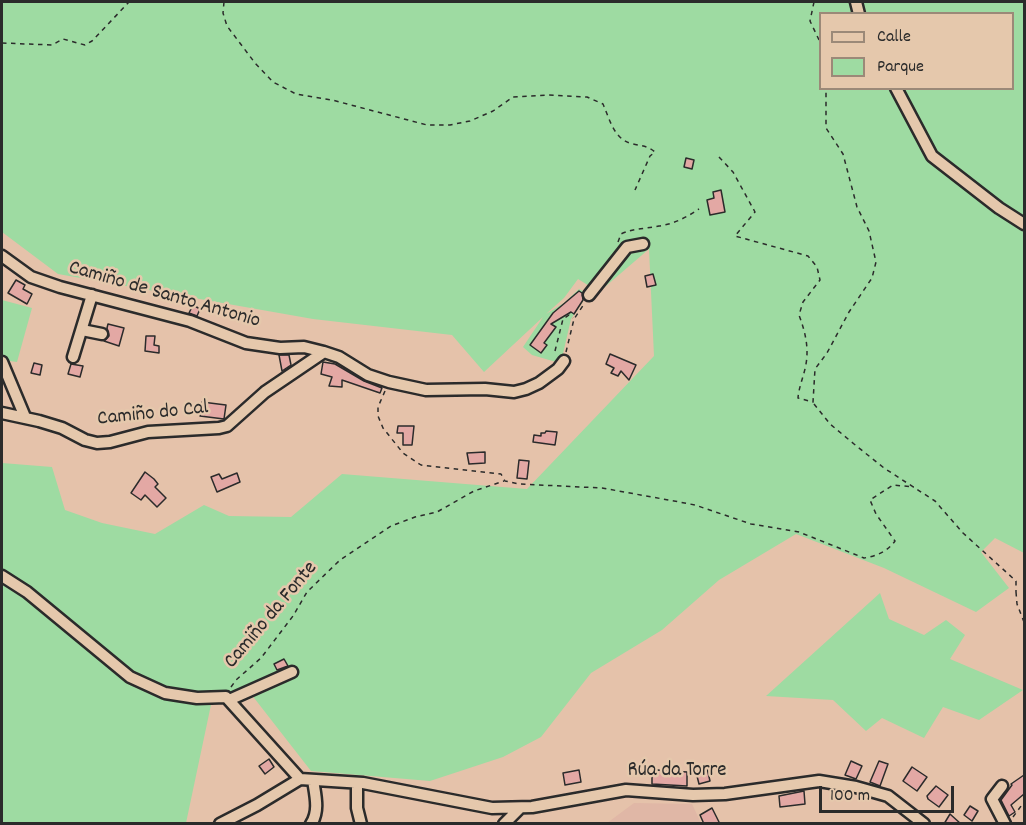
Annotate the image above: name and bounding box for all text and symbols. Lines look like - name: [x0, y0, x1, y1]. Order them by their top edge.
- legend: [819, 12, 1014, 90]
- text: Calle: [877, 25, 911, 50]
- text: Parque: [877, 55, 924, 80]
- street label: Camiño de Santo Antonio: [65, 257, 263, 335]
- street label: Camiño do Cal: [96, 397, 210, 433]
- street label: Camiño da Fonte: [220, 557, 324, 675]
- street label: Rúa da Torre: [627, 759, 727, 785]
- scale bar: [822, 774, 957, 812]
- text: 100 m: [830, 784, 870, 809]

